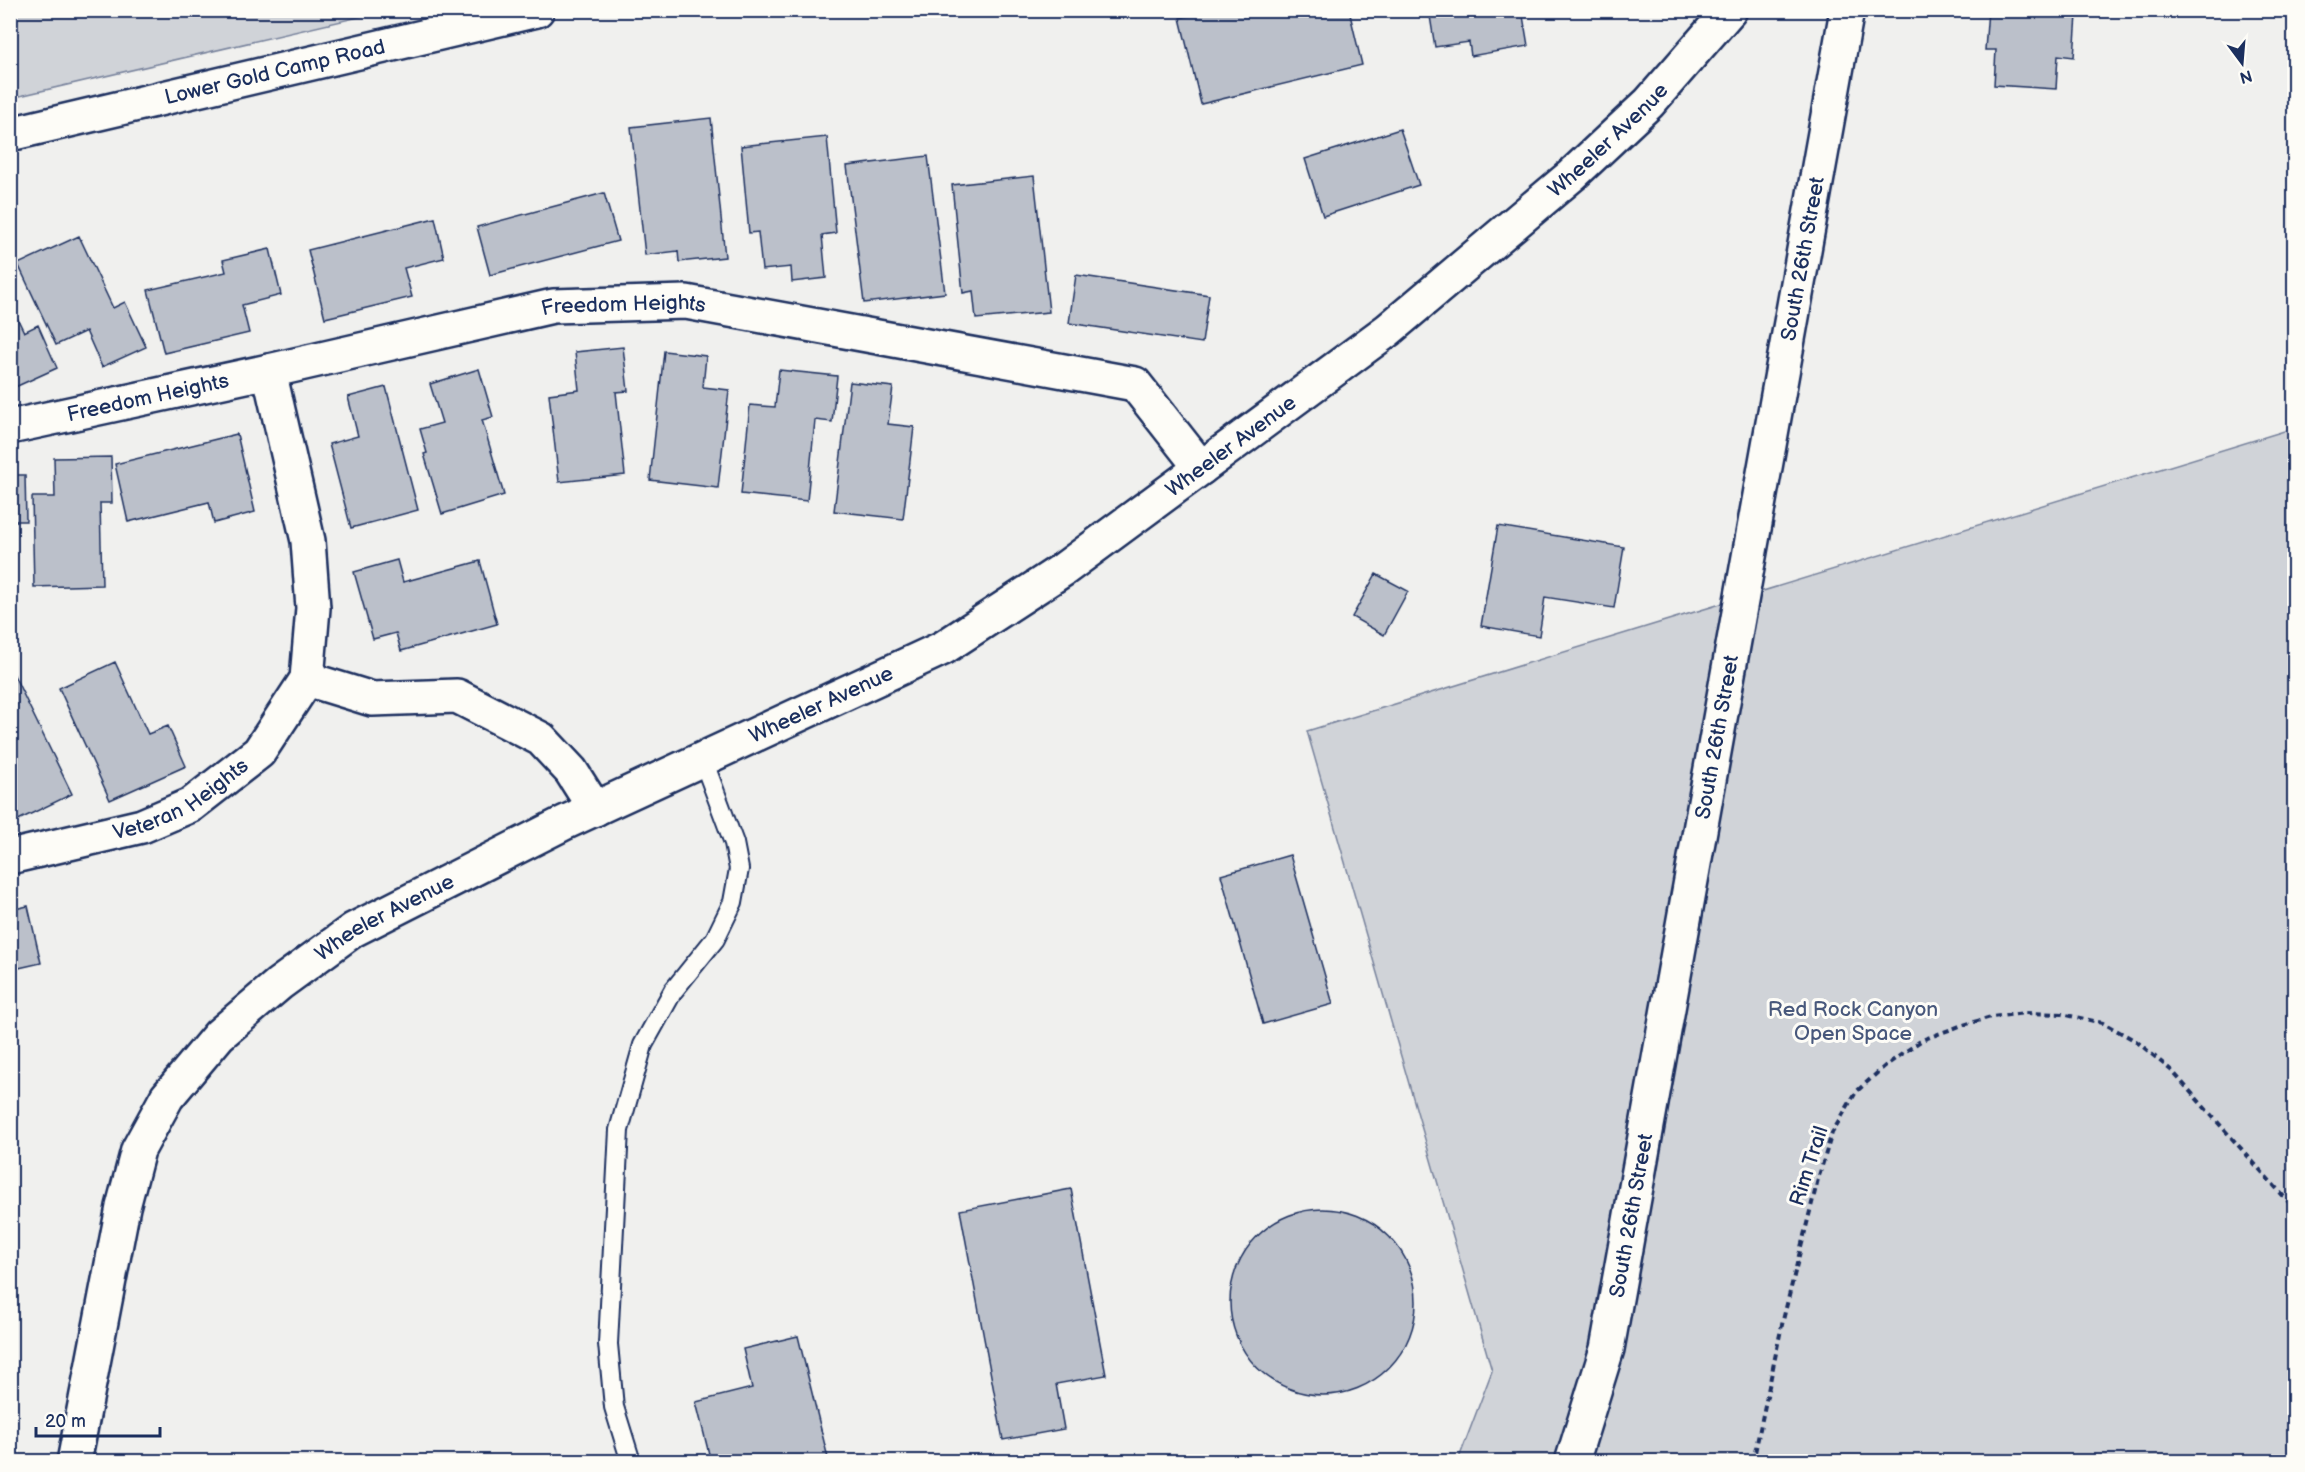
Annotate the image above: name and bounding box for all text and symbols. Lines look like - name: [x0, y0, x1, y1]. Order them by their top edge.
- north arrow: [2212, 33, 2272, 93]
- street label: Lower Gold Camp Road: [162, 34, 388, 110]
- text: N: [2237, 65, 2254, 87]
- street label: Wheeler Avenue: [1543, 78, 1673, 203]
- street label: South 26th Street: [1775, 174, 1829, 343]
- street label: Freedom Heights: [539, 289, 708, 321]
- street label: Freedom Heights: [65, 368, 231, 427]
- street label: Wheeler Avenue: [1161, 390, 1301, 502]
- street label: South 26th Street: [1690, 653, 1744, 821]
- street label: Wheeler Avenue: [745, 660, 897, 748]
- street label: Veteran Heights: [110, 753, 253, 845]
- street label: Wheeler Avenue: [310, 868, 458, 966]
- park label: Red Rock Canyon Open Space: [1768, 997, 1938, 1046]
- street label: Rim Trail: [1784, 1123, 1834, 1209]
- street label: South 26th Street: [1604, 1131, 1658, 1299]
- scale bar: [36, 1400, 160, 1438]
- text: 20 m: [45, 1411, 86, 1432]

